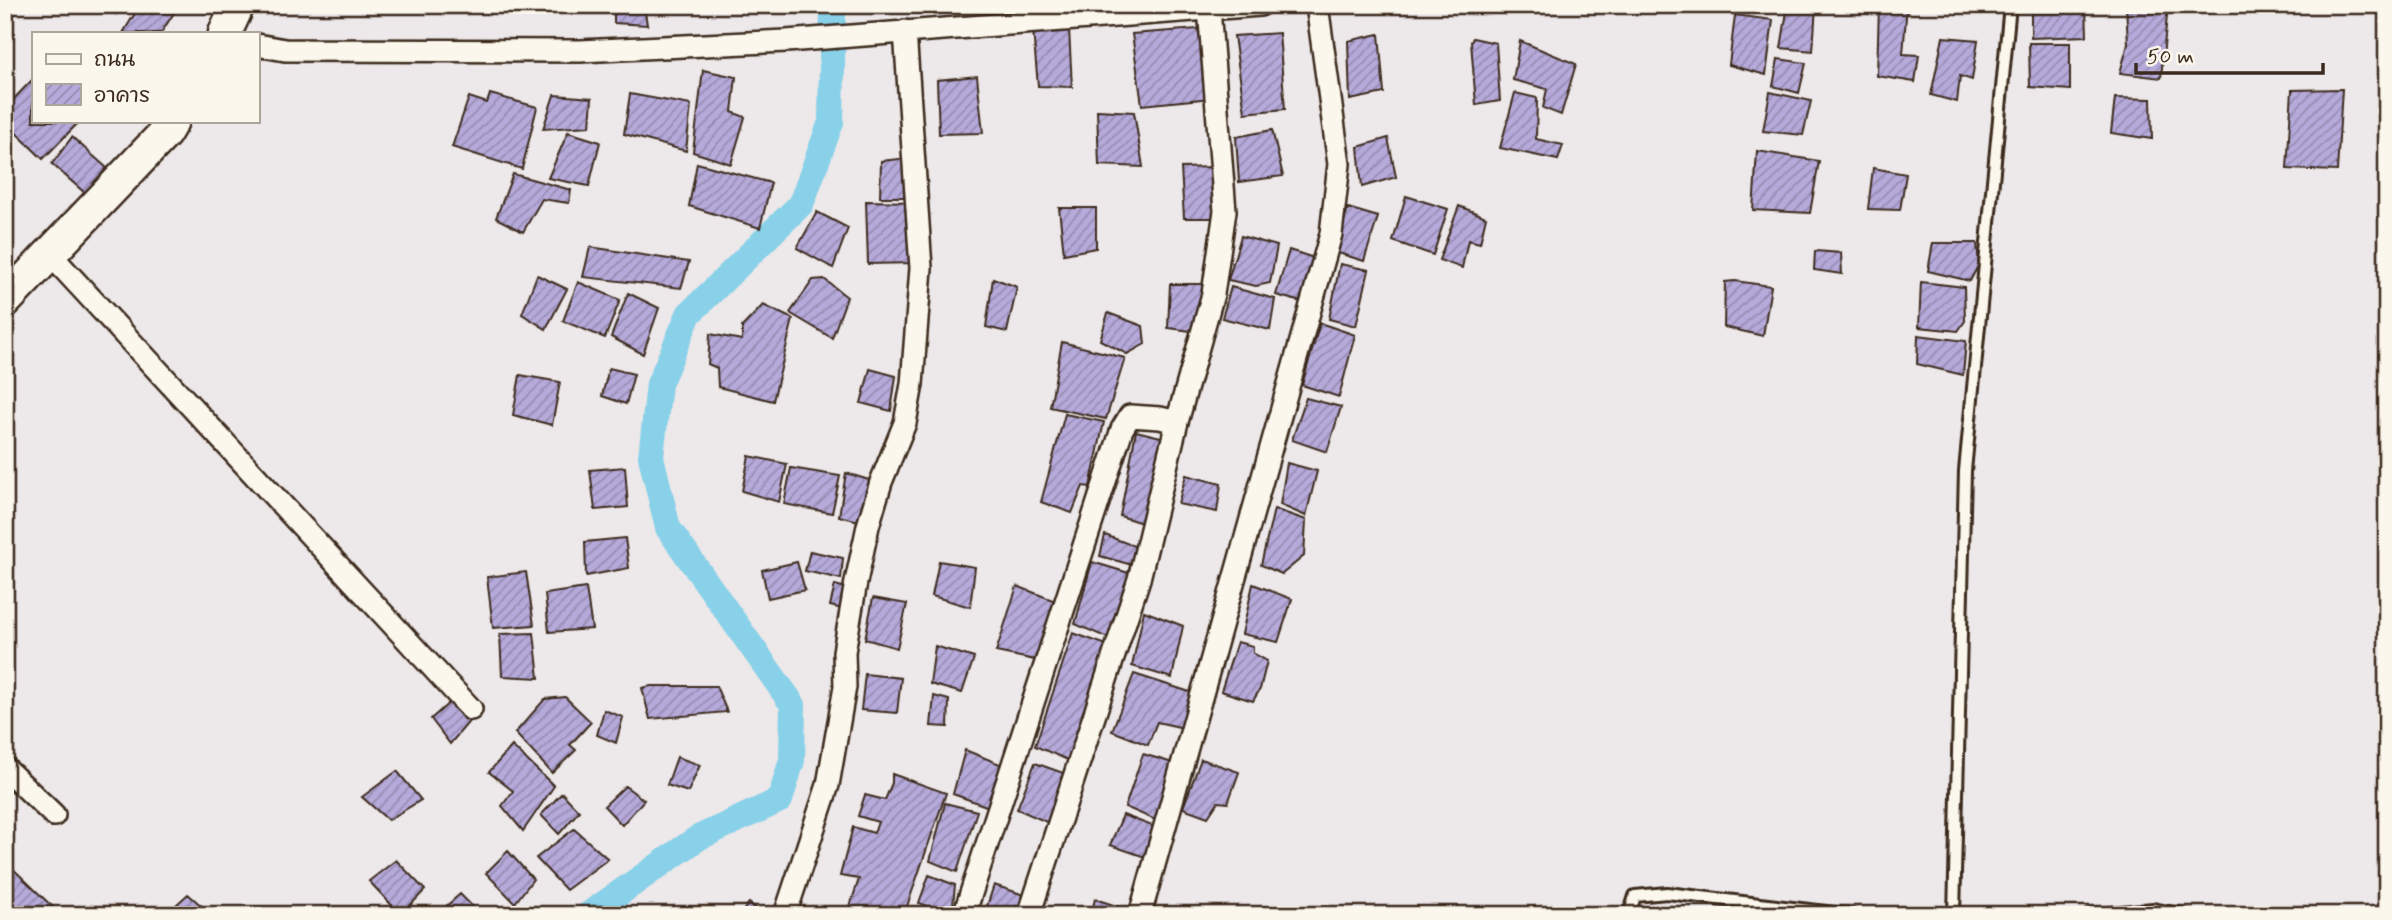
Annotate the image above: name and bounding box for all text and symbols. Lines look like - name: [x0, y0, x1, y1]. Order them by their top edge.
- legend: [32, 32, 259, 122]
- scale bar: [2136, 32, 2324, 76]
- text: 50 m: [2147, 43, 2194, 71]
- text: ถนน: [94, 46, 135, 74]
- text: อาคาร: [94, 82, 150, 110]

